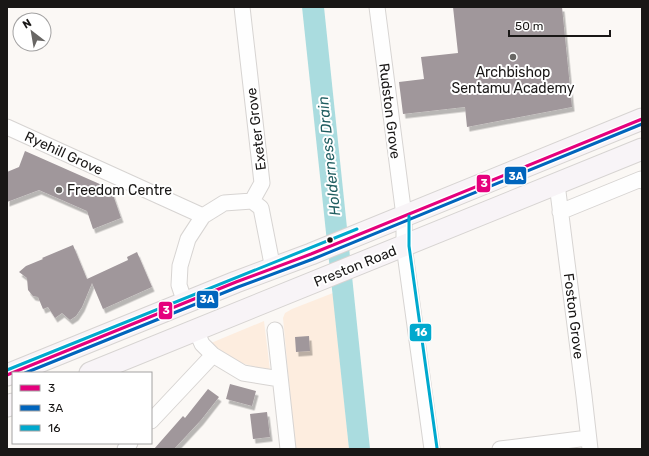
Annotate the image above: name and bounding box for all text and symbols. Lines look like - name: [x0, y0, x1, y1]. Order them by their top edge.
- north arrow: [12, 12, 52, 52]
- scale bar: [509, 12, 610, 38]
- text: N: [20, 16, 34, 31]
- text: 50 m: [515, 19, 543, 33]
- marker: Archbishop Sentamu Academy: [508, 52, 518, 62]
- street label: Rudston Grove: [375, 62, 404, 160]
- place label: Archbishop Sentamu Academy: [452, 64, 575, 97]
- street label: Exeter Grove: [243, 86, 270, 171]
- water label: Holderness Drain: [314, 95, 344, 217]
- street label: Ryehill Grove: [22, 128, 106, 179]
- line badge: 3A: [504, 166, 527, 185]
- text: 3A: [508, 170, 524, 183]
- line badge: 3: [476, 174, 491, 193]
- text: 3: [480, 177, 488, 190]
- place label: Freedom Centre: [67, 182, 172, 199]
- marker: Freedom Centre: [54, 185, 64, 195]
- unlabelled marker: [325, 235, 335, 245]
- street label: Preston Road: [311, 242, 399, 291]
- street label: Foston Grove: [560, 272, 587, 360]
- line badge: 3A: [196, 290, 219, 309]
- text: 3A: [199, 293, 215, 306]
- line badge: 3: [158, 301, 173, 320]
- text: 3: [162, 304, 170, 317]
- line badge: 16: [409, 323, 432, 342]
- text: 16: [415, 326, 427, 339]
- legend: [12, 372, 152, 444]
- text: 3: [48, 381, 55, 395]
- text: 3A: [48, 401, 63, 415]
- text: 16: [48, 421, 60, 435]

